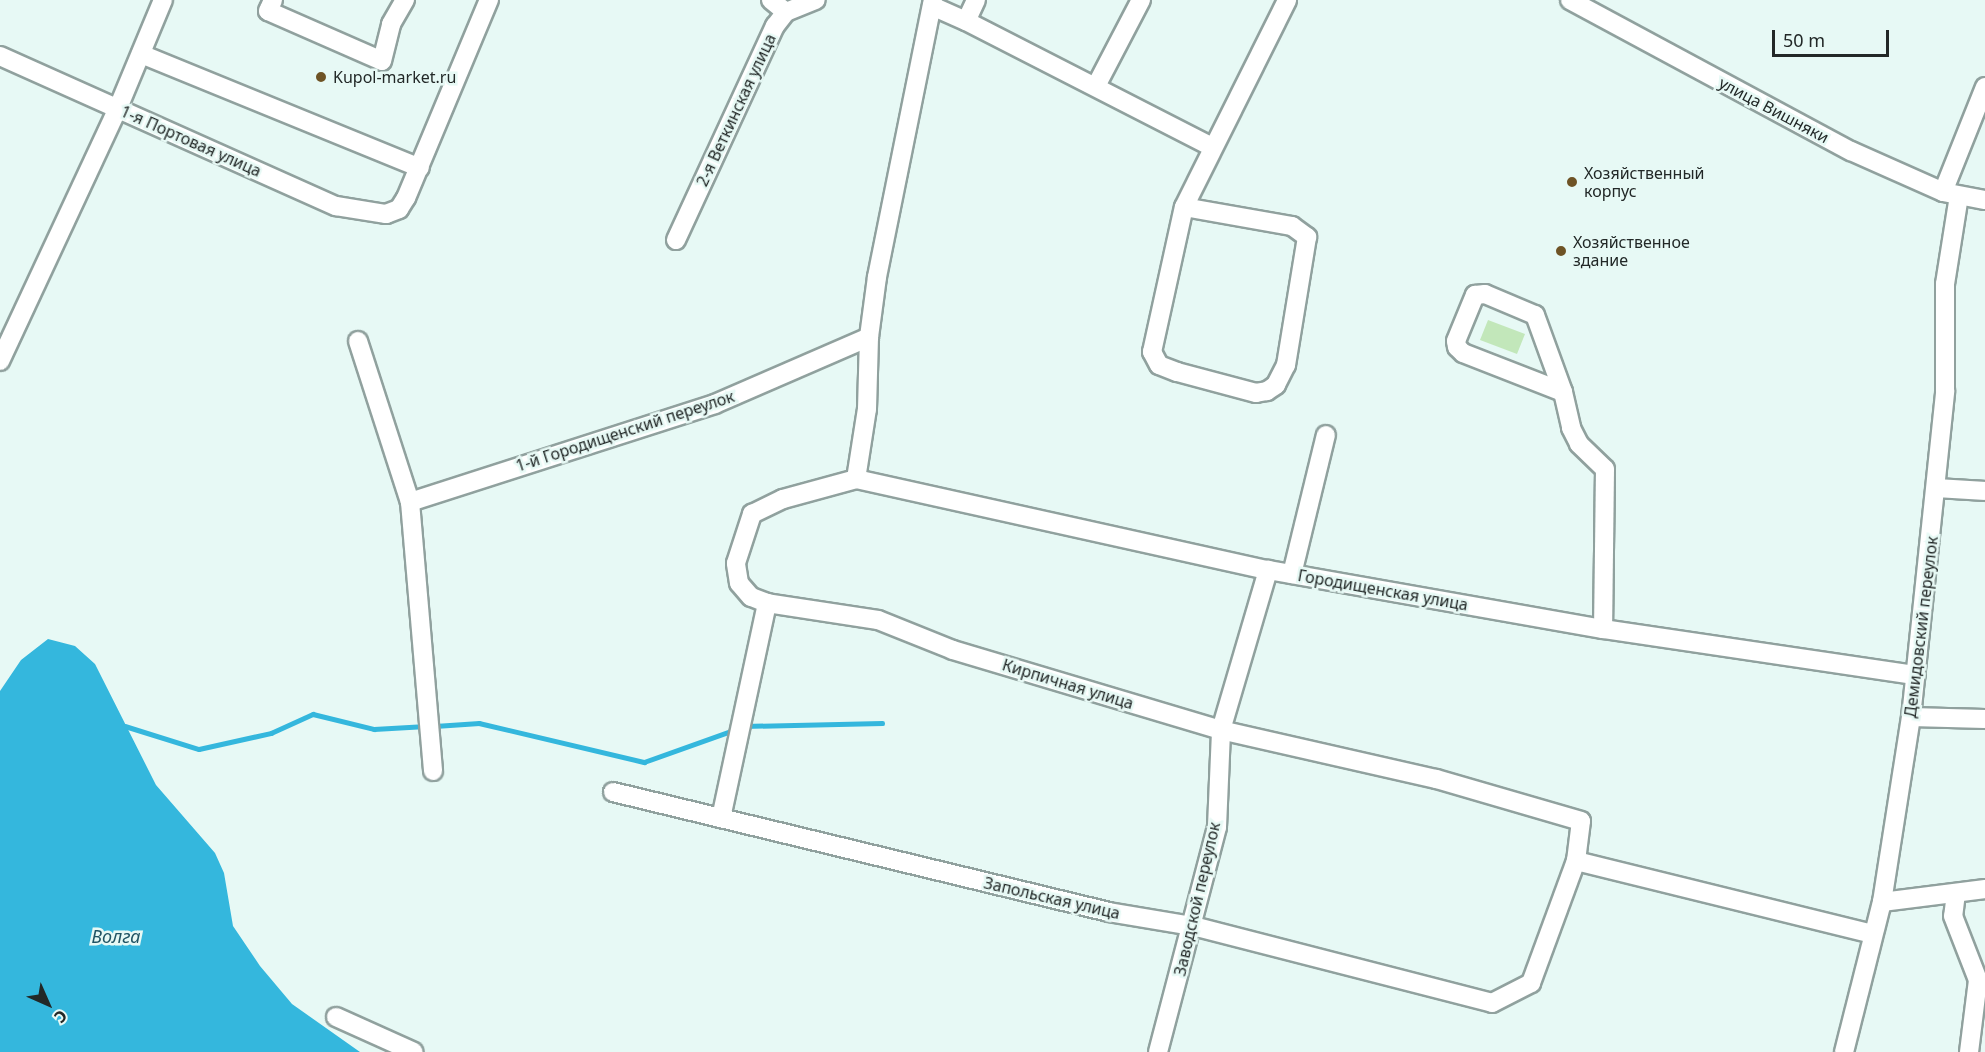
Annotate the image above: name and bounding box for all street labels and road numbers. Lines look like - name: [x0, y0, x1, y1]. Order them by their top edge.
- street label: 2-я Веткинская улица: [692, 31, 780, 189]
- street label: улица Вишняки: [1716, 73, 1832, 147]
- street label: 1-я Портовая улица: [118, 101, 264, 181]
- street label: 1-й Городищенский переулок: [513, 387, 737, 475]
- street label: Демидовский переулок: [1900, 535, 1942, 719]
- street label: Городищенская улица: [1296, 566, 1470, 614]
- street label: Кирпичная улица: [1000, 655, 1136, 713]
- street label: Заводской переулок: [1170, 820, 1224, 978]
- street label: Запольская улица: [982, 873, 1122, 923]

